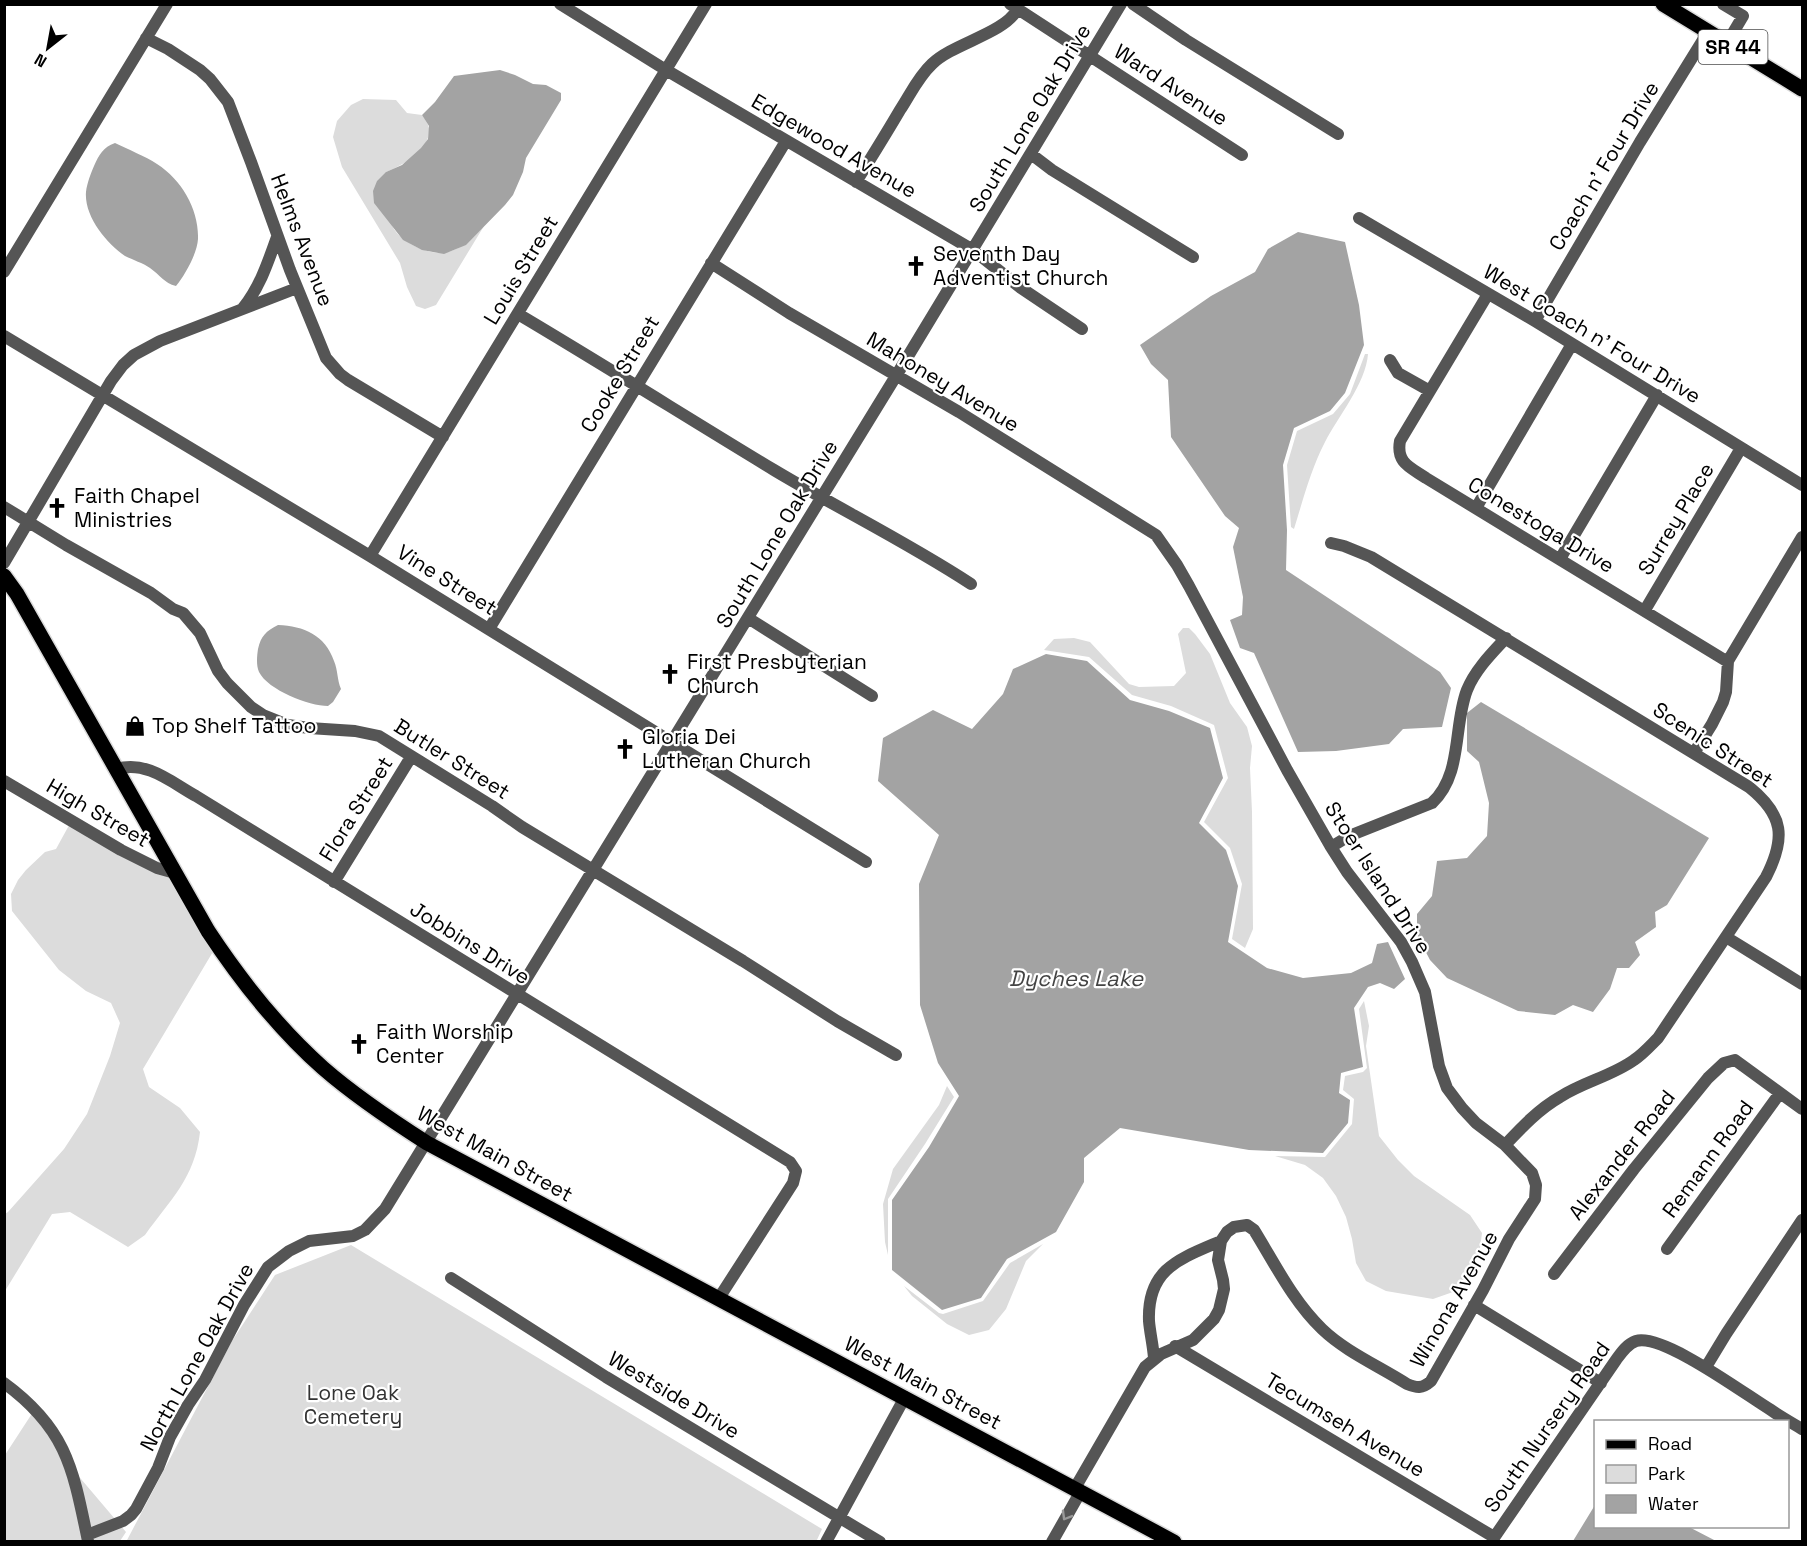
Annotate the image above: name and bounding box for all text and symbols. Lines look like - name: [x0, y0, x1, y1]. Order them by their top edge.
- north arrow: [18, 18, 78, 78]
- street label: South Lone Oak Drive: [963, 19, 1096, 217]
- road number: SR 44: [1698, 30, 1768, 64]
- street label: Ward Avenue: [1109, 38, 1233, 131]
- text: N: [31, 49, 51, 72]
- street label: Coach n' Four Drive: [1542, 76, 1665, 255]
- street label: Edgewood Avenue: [747, 87, 922, 204]
- street label: Helms Avenue: [265, 170, 340, 310]
- street label: Louis Street: [477, 210, 564, 329]
- place label: Seventh Day Adventist Church: [933, 240, 1108, 291]
- church icon: Seventh Day Adventist Church: [904, 254, 928, 278]
- street label: West Coach n' Four Drive: [1479, 258, 1706, 409]
- street label: Cooke Street: [574, 310, 665, 437]
- street label: Mahoney Avenue: [862, 325, 1025, 438]
- street label: South Lone Oak Drive: [710, 435, 843, 633]
- street label: Surrey Place: [1631, 458, 1720, 580]
- street label: Conestoga Drive: [1463, 470, 1619, 579]
- place label: Faith Chapel Ministries: [74, 482, 200, 533]
- church icon: Faith Chapel Ministries: [45, 496, 69, 520]
- street label: Vine Street: [392, 538, 502, 621]
- place label: First Presbyterian Church: [687, 648, 867, 699]
- church icon: First Presbyterian Church: [658, 662, 682, 686]
- street label: Scenic Street: [1648, 696, 1778, 793]
- place label: Top Shelf Tattoo: [152, 712, 317, 739]
- street label: Butler Street: [389, 712, 515, 805]
- shop icon: Top Shelf Tattoo: [123, 714, 147, 738]
- place label: Gloria Dei Lutheran Church: [642, 723, 811, 774]
- church icon: Gloria Dei Lutheran Church: [613, 737, 637, 761]
- street label: Flora Street: [313, 751, 398, 866]
- street label: High Street: [42, 772, 155, 853]
- street label: Stoer Island Drive: [1319, 796, 1438, 959]
- street label: Jobbins Drive: [405, 895, 535, 990]
- water label: Dyches Lake: [1009, 964, 1144, 992]
- place label: Faith Worship Center: [376, 1018, 514, 1069]
- church icon: Faith Worship Center: [347, 1032, 371, 1056]
- street label: Alexander Road: [1562, 1084, 1681, 1225]
- street label: Remann Road: [1656, 1095, 1759, 1223]
- street label: West Main Street: [413, 1100, 578, 1208]
- street label: Winona Avenue: [1403, 1225, 1504, 1372]
- street label: North Lone Oak Drive: [134, 1258, 260, 1456]
- street label: West Main Street: [840, 1330, 1006, 1435]
- street label: South Nursery Road: [1477, 1336, 1616, 1517]
- street label: Westside Drive: [603, 1345, 745, 1444]
- street label: Tecumseh Avenue: [1260, 1366, 1430, 1483]
- park label: Lone Oak Cemetery: [304, 1379, 402, 1430]
- legend: [1594, 1420, 1789, 1528]
- text: Road: [1648, 1432, 1692, 1455]
- text: Park: [1648, 1462, 1686, 1485]
- text: Water: [1648, 1492, 1699, 1515]
- one-way arrow: [1062, 1510, 1074, 1520]

